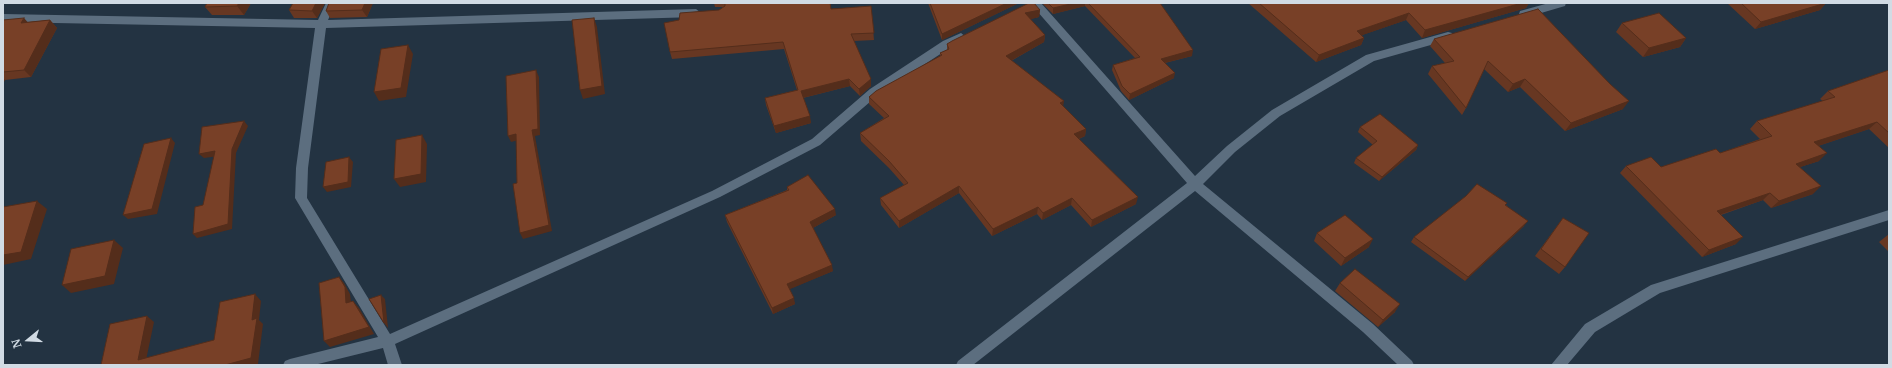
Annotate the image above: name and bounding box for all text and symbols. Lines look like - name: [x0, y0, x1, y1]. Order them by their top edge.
- north arrow: [8, 320, 48, 360]
- text: N: [9, 337, 25, 350]

